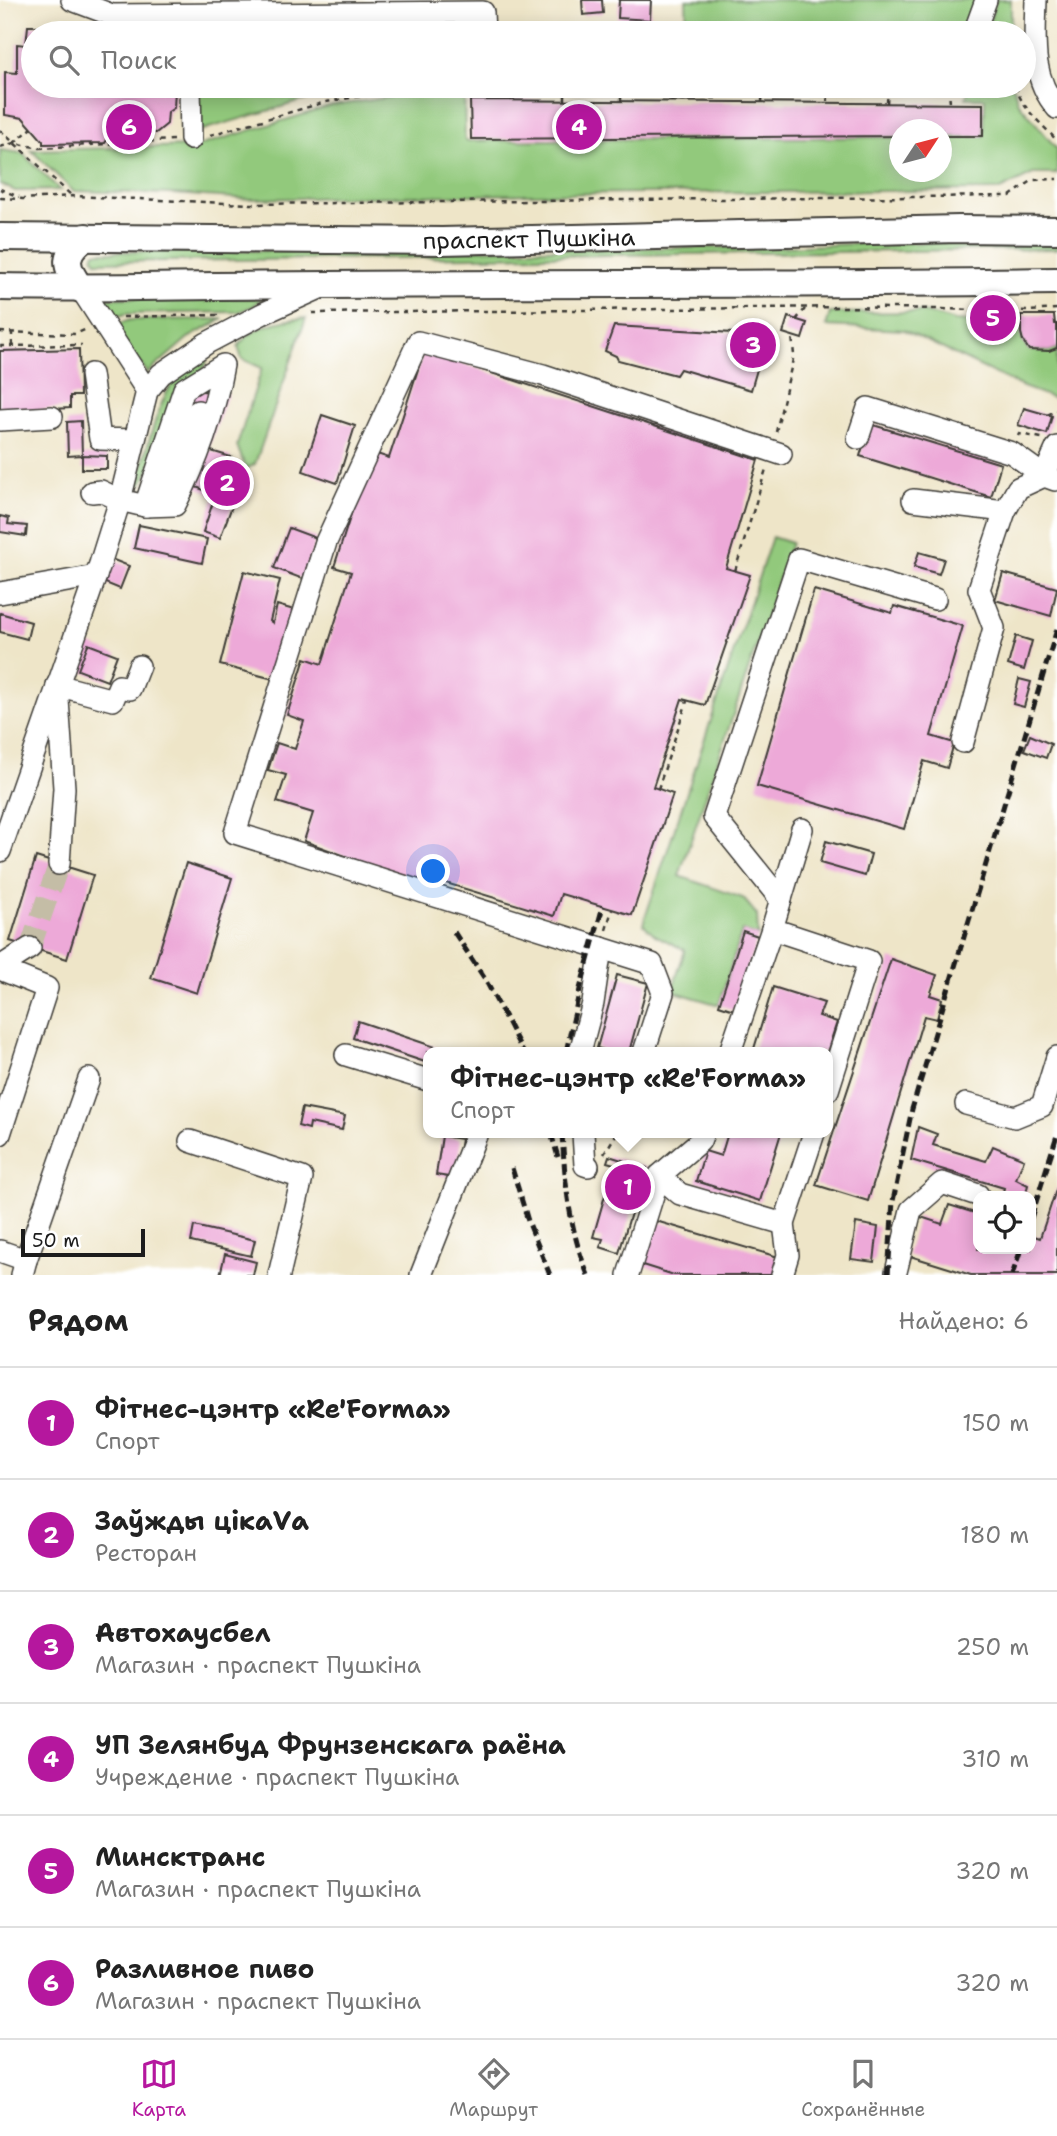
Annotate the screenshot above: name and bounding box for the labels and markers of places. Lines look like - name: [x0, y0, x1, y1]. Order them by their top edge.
- pin: 6: [106, 101, 152, 153]
- pin: 4: [556, 101, 602, 153]
- pin: 5: [970, 292, 1016, 344]
- pin: 3: [730, 319, 776, 371]
- pin: 2: [204, 457, 250, 509]
- pin: 1: [605, 1161, 651, 1213]

